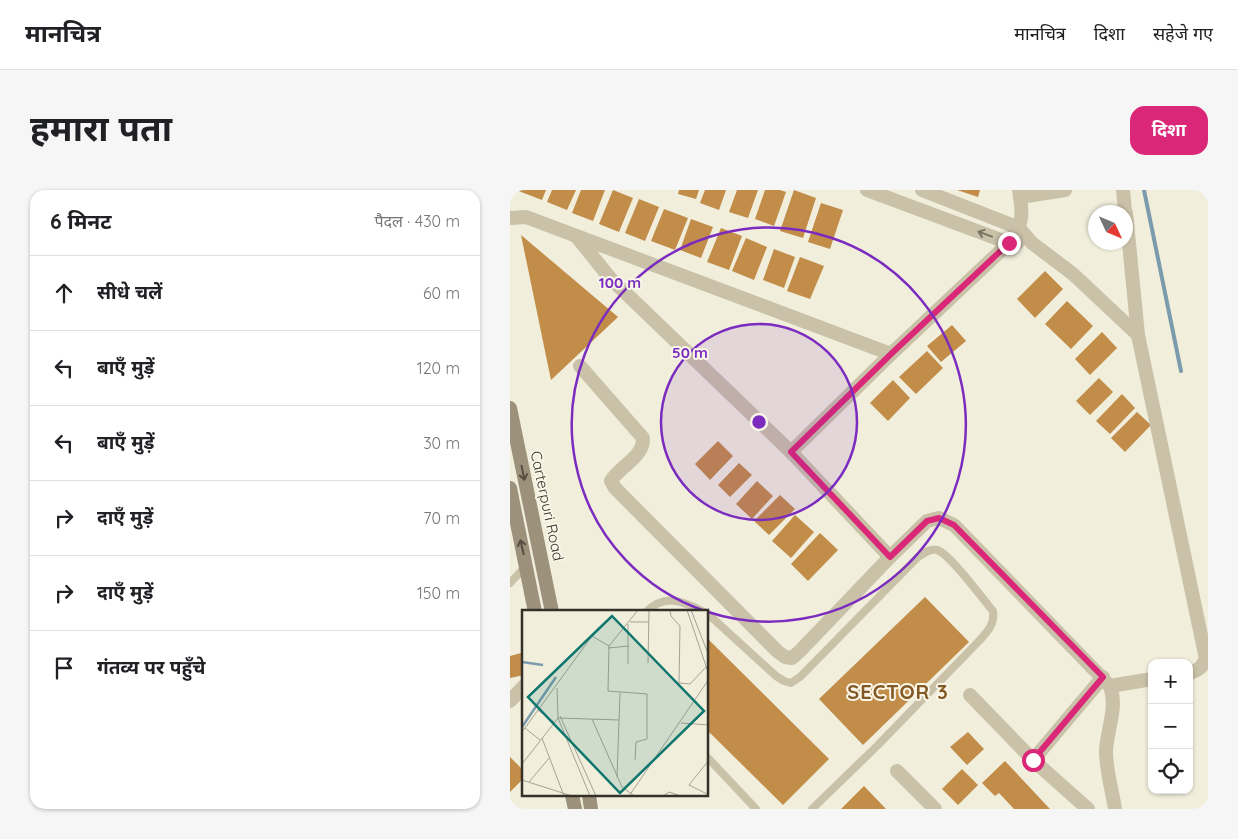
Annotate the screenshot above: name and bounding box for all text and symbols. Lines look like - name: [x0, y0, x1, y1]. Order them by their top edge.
- text: मानचित्र: [25, 18, 101, 48]
- text: मानचित्र: [1014, 22, 1066, 45]
- text: दिशा: [1094, 22, 1125, 45]
- text: सहेजे गए: [1153, 22, 1213, 45]
- text: हमारा पता: [30, 106, 172, 150]
- button: दिशा: [1130, 106, 1208, 155]
- north arrow: [1088, 205, 1133, 250]
- text: 6 मिनट: [50, 208, 112, 234]
- text: पैदल · 430 m: [374, 211, 460, 231]
- one-way arrow: [978, 229, 993, 238]
- route end: [998, 232, 1021, 255]
- text: 100 m: [599, 273, 641, 292]
- icon: ahead: [50, 279, 78, 307]
- text: सीधे चलें: [97, 280, 162, 304]
- text: 60 m: [423, 283, 460, 303]
- text: 50 m: [672, 343, 708, 362]
- icon: left: [50, 354, 78, 382]
- text: बाएँ मुड़ें: [97, 355, 154, 379]
- text: 120 m: [417, 358, 460, 378]
- centre of rings: [750, 413, 768, 431]
- icon: left: [50, 429, 78, 457]
- text: बाएँ मुड़ें: [97, 430, 154, 454]
- text: 30 m: [423, 433, 460, 453]
- street label: Carterpuri Road: [527, 449, 568, 563]
- one-way arrow: [519, 464, 529, 480]
- icon: right: [50, 504, 78, 532]
- text: दाएँ मुड़ें: [97, 505, 153, 529]
- text: 70 m: [423, 508, 460, 528]
- one-way arrow: [517, 539, 526, 555]
- icon: right: [50, 579, 78, 607]
- text: दाएँ मुड़ें: [97, 580, 153, 604]
- text: 150 m: [417, 583, 460, 603]
- inset map: [522, 610, 709, 796]
- icon: arrive: [50, 654, 78, 682]
- text: गंतव्य पर पहुँचे: [97, 655, 205, 679]
- map controls: [1148, 659, 1193, 794]
- button: +: [1148, 659, 1193, 704]
- district label: SECTOR 3: [847, 679, 949, 704]
- button: −: [1148, 704, 1193, 749]
- route start: [1022, 749, 1045, 772]
- button: locate: [1148, 749, 1193, 794]

